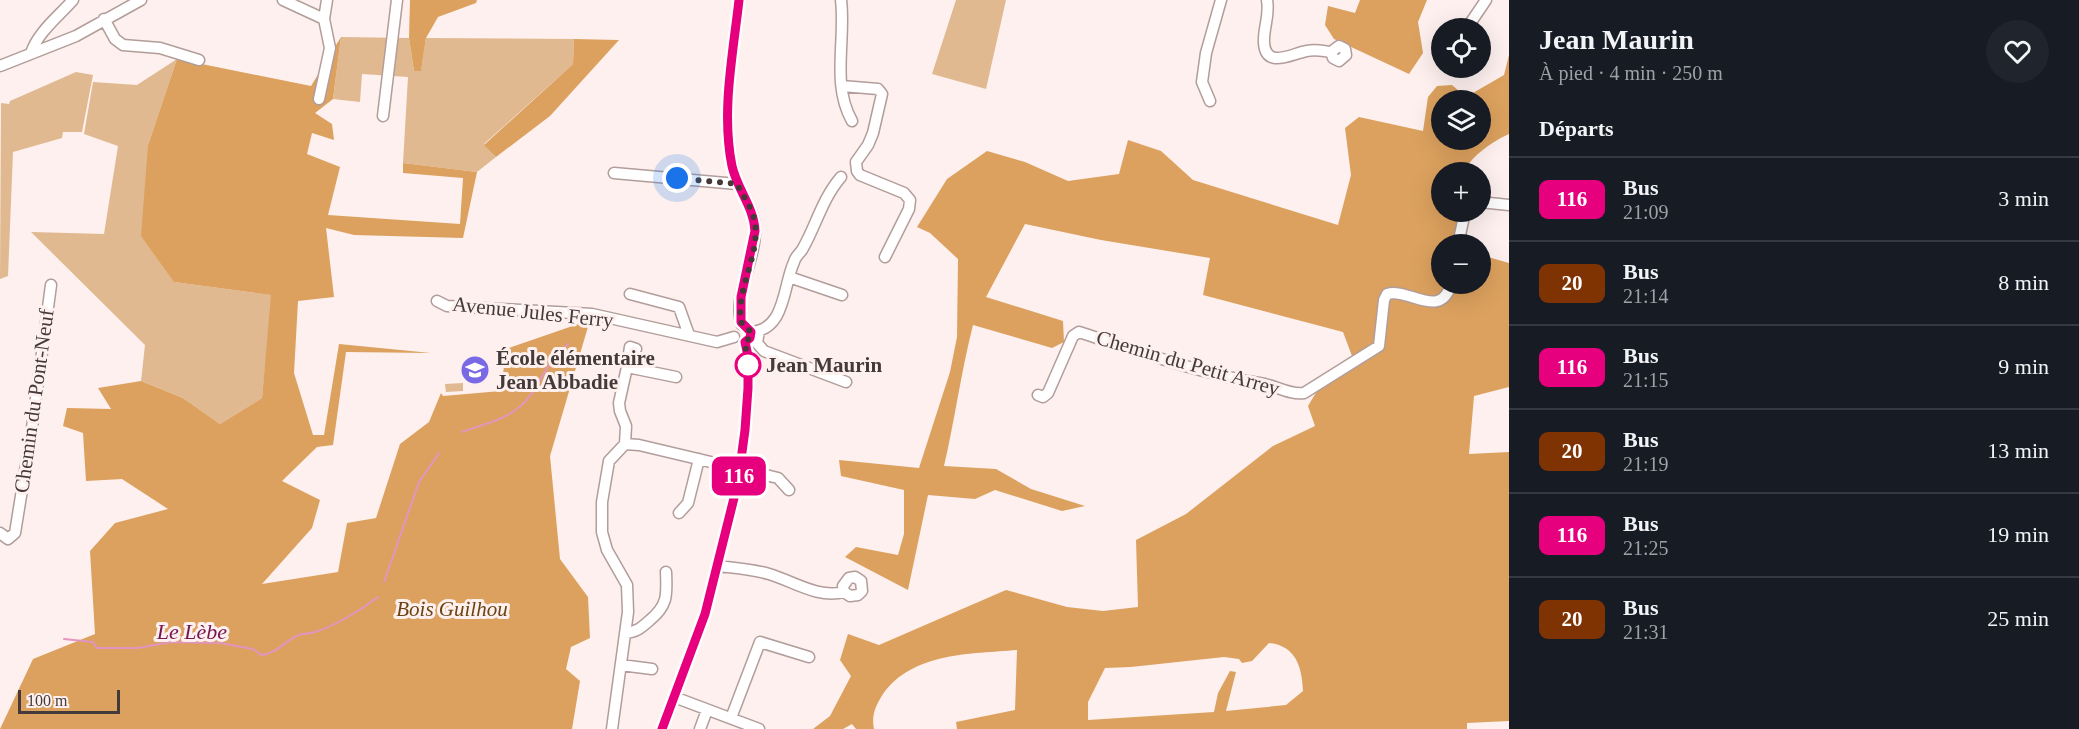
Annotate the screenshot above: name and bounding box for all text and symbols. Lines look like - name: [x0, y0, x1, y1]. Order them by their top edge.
- map controls: [1431, 18, 1491, 294]
- button: locate: [1431, 18, 1491, 78]
- button: heart: [1986, 20, 2049, 83]
- text: Jean Maurin: [1539, 24, 1694, 55]
- text: À pied · 4 min · 250 m: [1539, 62, 1723, 84]
- button: layers: [1431, 90, 1491, 150]
- text: Départs: [1539, 116, 1614, 141]
- button: +: [1431, 162, 1491, 222]
- your location: [662, 163, 692, 193]
- text: Bus: [1623, 175, 1658, 200]
- text: 3 min: [1998, 186, 2049, 211]
- text: 116: [1557, 187, 1587, 211]
- text: 21:09: [1623, 201, 1669, 223]
- button: −: [1431, 234, 1491, 294]
- text: Bus: [1623, 259, 1658, 284]
- text: 8 min: [1998, 270, 2049, 295]
- text: 20: [1562, 271, 1583, 295]
- text: 21:14: [1623, 285, 1669, 307]
- street label: Avenue Jules Ferry: [451, 292, 615, 332]
- street label: Chemin du Pont-Neuf: [9, 307, 59, 495]
- street label: Chemin du Petit Arrey: [1094, 325, 1283, 401]
- text: Bus: [1623, 343, 1658, 368]
- place label: École élémentaire Jean Abbadie: [496, 346, 655, 394]
- marker: Jean Maurin: [735, 352, 761, 378]
- place label: Jean Maurin: [766, 353, 882, 377]
- school or university icon: École élémentaire Jean Abbadie: [459, 354, 491, 386]
- text: 9 min: [1998, 354, 2049, 379]
- text: 116: [1557, 355, 1587, 379]
- text: 21:15: [1623, 369, 1669, 391]
- text: Bus: [1623, 427, 1658, 452]
- text: 13 min: [1987, 438, 2049, 463]
- text: 20: [1562, 439, 1583, 463]
- text: 21:19: [1623, 453, 1669, 475]
- line badge: 116: [704, 456, 774, 496]
- text: 116: [724, 464, 754, 488]
- text: Bus: [1623, 511, 1658, 536]
- text: 19 min: [1987, 522, 2049, 547]
- text: 116: [1557, 523, 1587, 547]
- text: 21:25: [1623, 537, 1669, 559]
- text: Bus: [1623, 595, 1658, 620]
- park label: Bois Guilhou: [396, 597, 508, 621]
- text: 25 min: [1987, 606, 2049, 631]
- text: 20: [1562, 607, 1583, 631]
- water label: Le Lèbe: [156, 619, 227, 644]
- text: 21:31: [1623, 621, 1669, 643]
- scale bar: [18, 687, 120, 714]
- text: 100 m: [27, 692, 67, 709]

